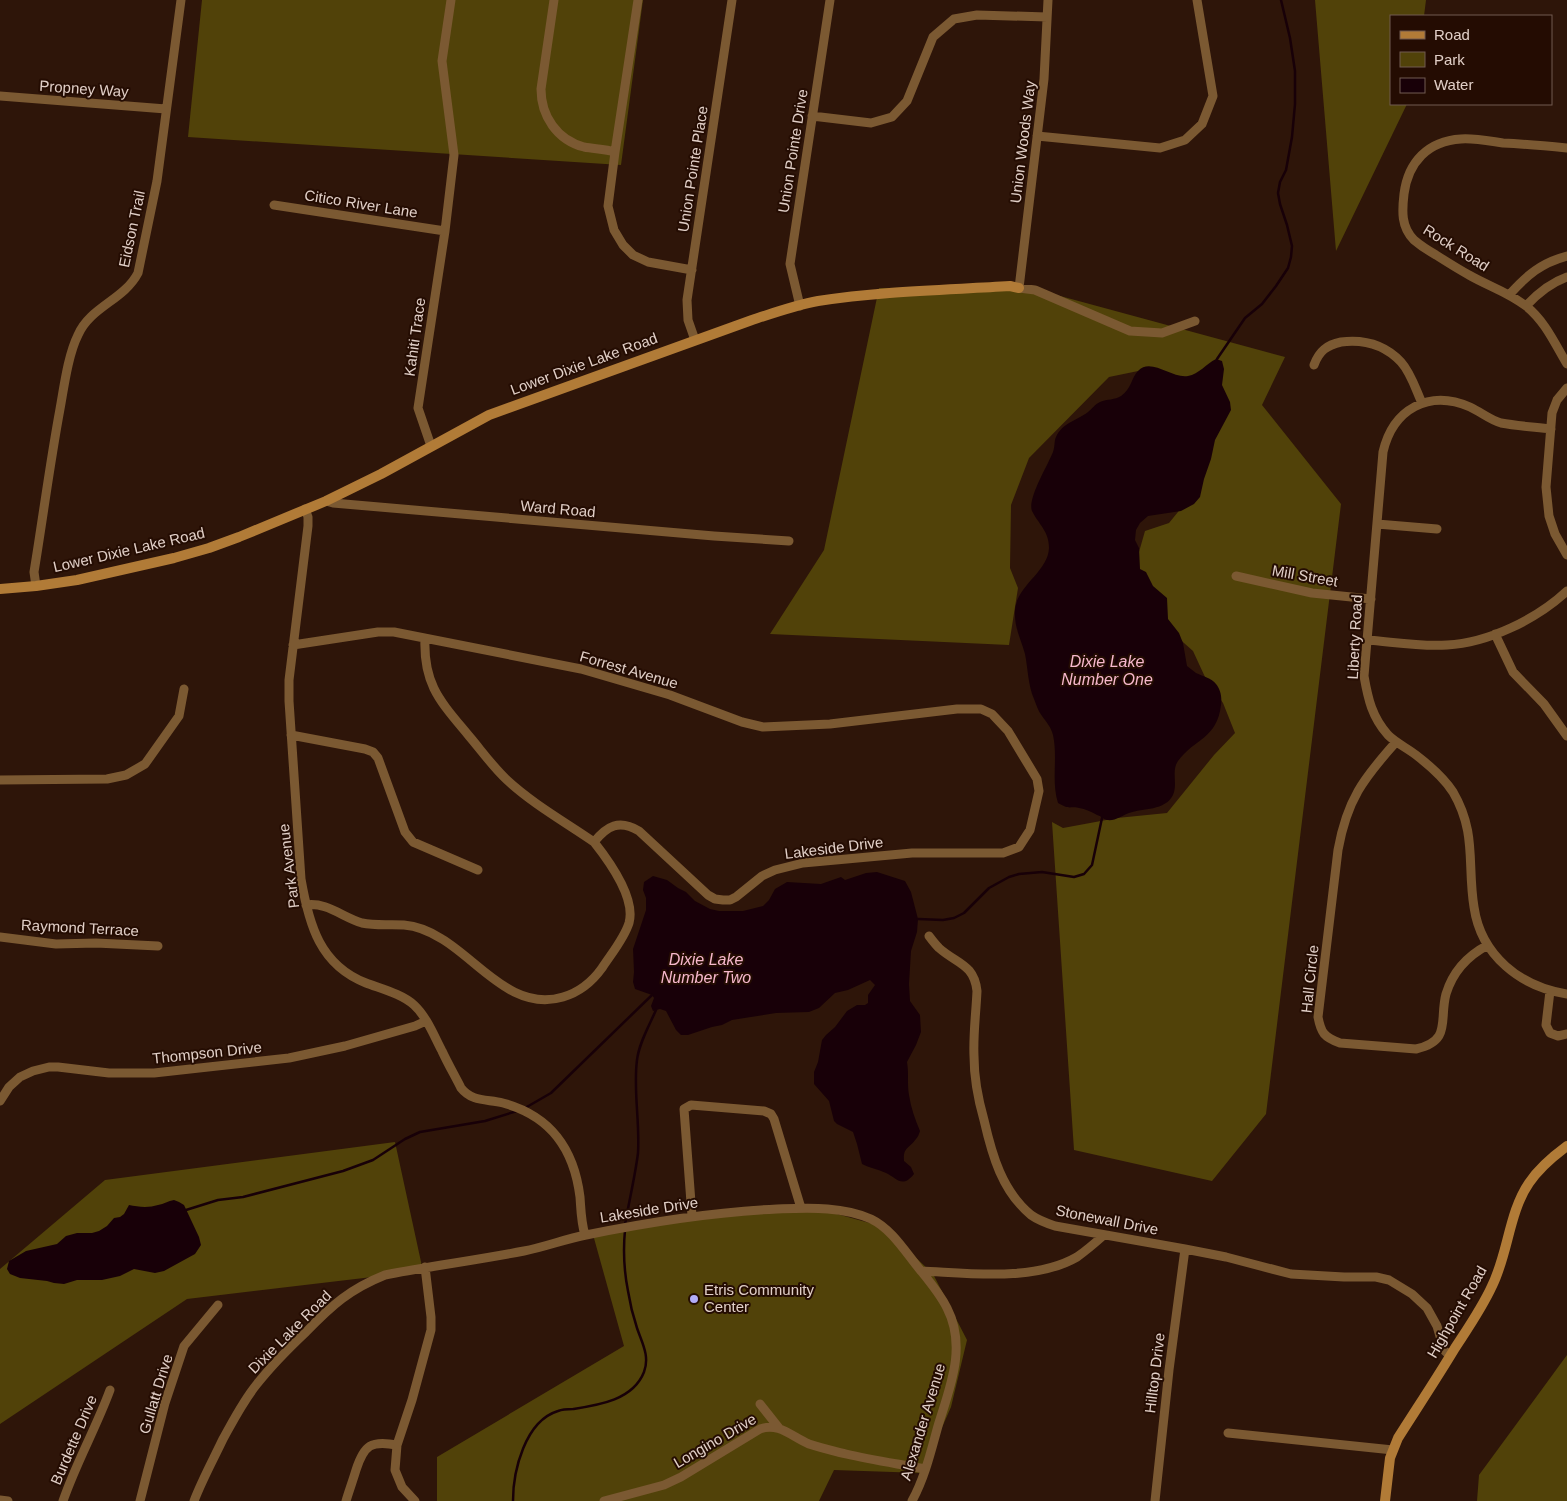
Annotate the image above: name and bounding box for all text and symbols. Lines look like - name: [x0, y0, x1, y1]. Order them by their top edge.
- legend: [1390, 15, 1552, 105]
- text: Road: [1434, 26, 1470, 43]
- text: Park: [1434, 51, 1465, 68]
- text: Water: [1434, 76, 1473, 93]
- street label: Propney Way: [39, 77, 130, 100]
- street label: Union Woods Way: [1007, 79, 1039, 204]
- street label: Union Pointe Drive: [774, 88, 811, 214]
- street label: Union Pointe Place: [674, 105, 711, 233]
- street label: Citico River Lane: [303, 186, 419, 221]
- street label: Eidson Trail: [115, 189, 148, 269]
- street label: Rock Road: [1420, 221, 1492, 274]
- street label: Kahiti Trace: [401, 297, 428, 377]
- street label: Lower Dixie Lake Road: [508, 329, 660, 398]
- street label: Ward Road: [520, 497, 596, 520]
- street label: Lower Dixie Lake Road: [51, 524, 206, 575]
- street label: Mill Street: [1271, 561, 1340, 590]
- street label: Liberty Road: [1344, 594, 1365, 680]
- street label: Forrest Avenue: [578, 647, 680, 692]
- water label: Dixie Lake Number One: [1061, 653, 1153, 688]
- street label: Park Avenue: [275, 823, 302, 909]
- street label: Lakeside Drive: [784, 833, 884, 862]
- street label: Raymond Terrace: [21, 916, 139, 939]
- street label: Hall Circle: [1297, 944, 1322, 1014]
- water label: Dixie Lake Number Two: [661, 951, 751, 986]
- street label: Thompson Drive: [151, 1038, 263, 1067]
- street label: Lakeside Drive: [599, 1193, 699, 1226]
- street label: Stonewall Drive: [1054, 1201, 1160, 1238]
- street label: Highpoint Road: [1423, 1263, 1490, 1361]
- place label: Etris Community Center: [704, 1281, 815, 1315]
- street label: Dixie Lake Road: [245, 1287, 335, 1377]
- marker: Etris Community Center: [688, 1293, 700, 1305]
- street label: Hilltop Drive: [1141, 1332, 1168, 1414]
- street label: Gullatt Drive: [135, 1352, 176, 1436]
- street label: Alexander Avenue: [897, 1361, 948, 1482]
- street label: Burdette Drive: [47, 1392, 100, 1487]
- street label: Longino Drive: [670, 1410, 759, 1471]

